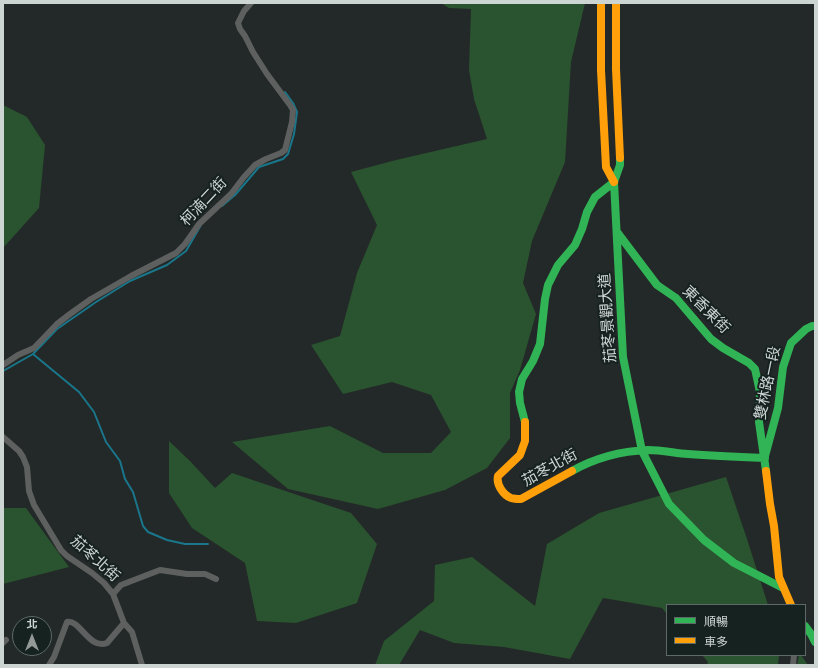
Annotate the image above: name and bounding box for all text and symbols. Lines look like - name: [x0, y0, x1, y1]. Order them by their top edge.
- street label: 柯湳二街: [177, 174, 231, 230]
- street label: 茄苳景觀大道: [596, 272, 620, 364]
- street label: 東香東街: [678, 282, 734, 338]
- street label: 雙林路一段: [751, 344, 785, 422]
- street label: 茄苳北街: [519, 446, 581, 490]
- street label: 茄苳北街: [67, 532, 123, 586]
- legend: [666, 604, 806, 656]
- text: 順暢: [704, 615, 728, 629]
- north arrow: [12, 616, 52, 656]
- text: 北: [27, 618, 38, 631]
- text: 車多: [704, 635, 728, 649]

